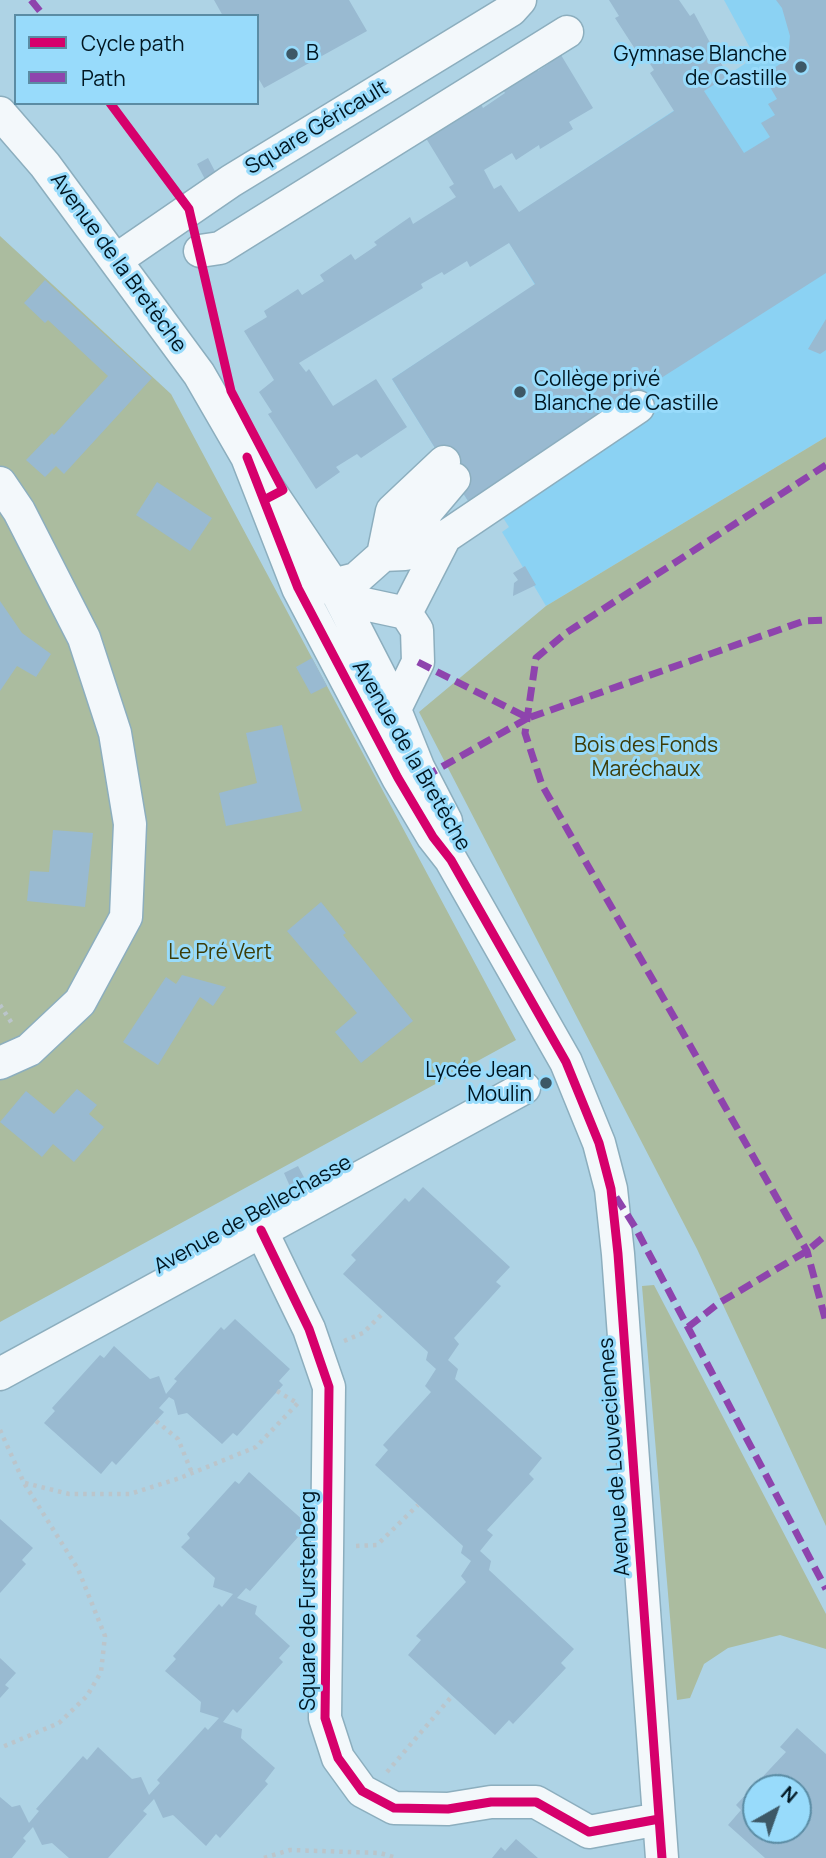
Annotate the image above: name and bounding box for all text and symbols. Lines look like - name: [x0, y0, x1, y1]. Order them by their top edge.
- legend: [14, 14, 259, 105]
- text: Cycle path: [81, 29, 184, 57]
- place label: B: [306, 41, 319, 67]
- place label: Gymnase Blanche de Castille: [613, 42, 787, 92]
- marker: B: [284, 46, 300, 62]
- marker: Gymnase Blanche de Castille: [793, 59, 809, 75]
- text: Path: [81, 64, 126, 92]
- street label: Square Géricault: [241, 76, 393, 180]
- street label: Avenue de la Bretèche: [45, 168, 191, 358]
- place label: Collège privé Blanche de Castille: [534, 367, 718, 417]
- marker: Collège privé Blanche de Castille: [512, 384, 528, 400]
- street label: Avenue de la Bretèche: [346, 656, 476, 856]
- park label: Bois des Fonds Maréchaux: [574, 733, 718, 783]
- park label: Le Pré Vert: [168, 940, 272, 966]
- place label: Lycée Jean Moulin: [425, 1058, 532, 1108]
- marker: Lycée Jean Moulin: [538, 1075, 554, 1091]
- street label: Avenue de Bellechasse: [150, 1150, 356, 1280]
- street label: Avenue de Louveciennes: [594, 1337, 636, 1577]
- street label: Square de Furstenberg: [296, 1491, 322, 1711]
- north arrow: [742, 1774, 812, 1844]
- text: N: [776, 1780, 803, 1809]

